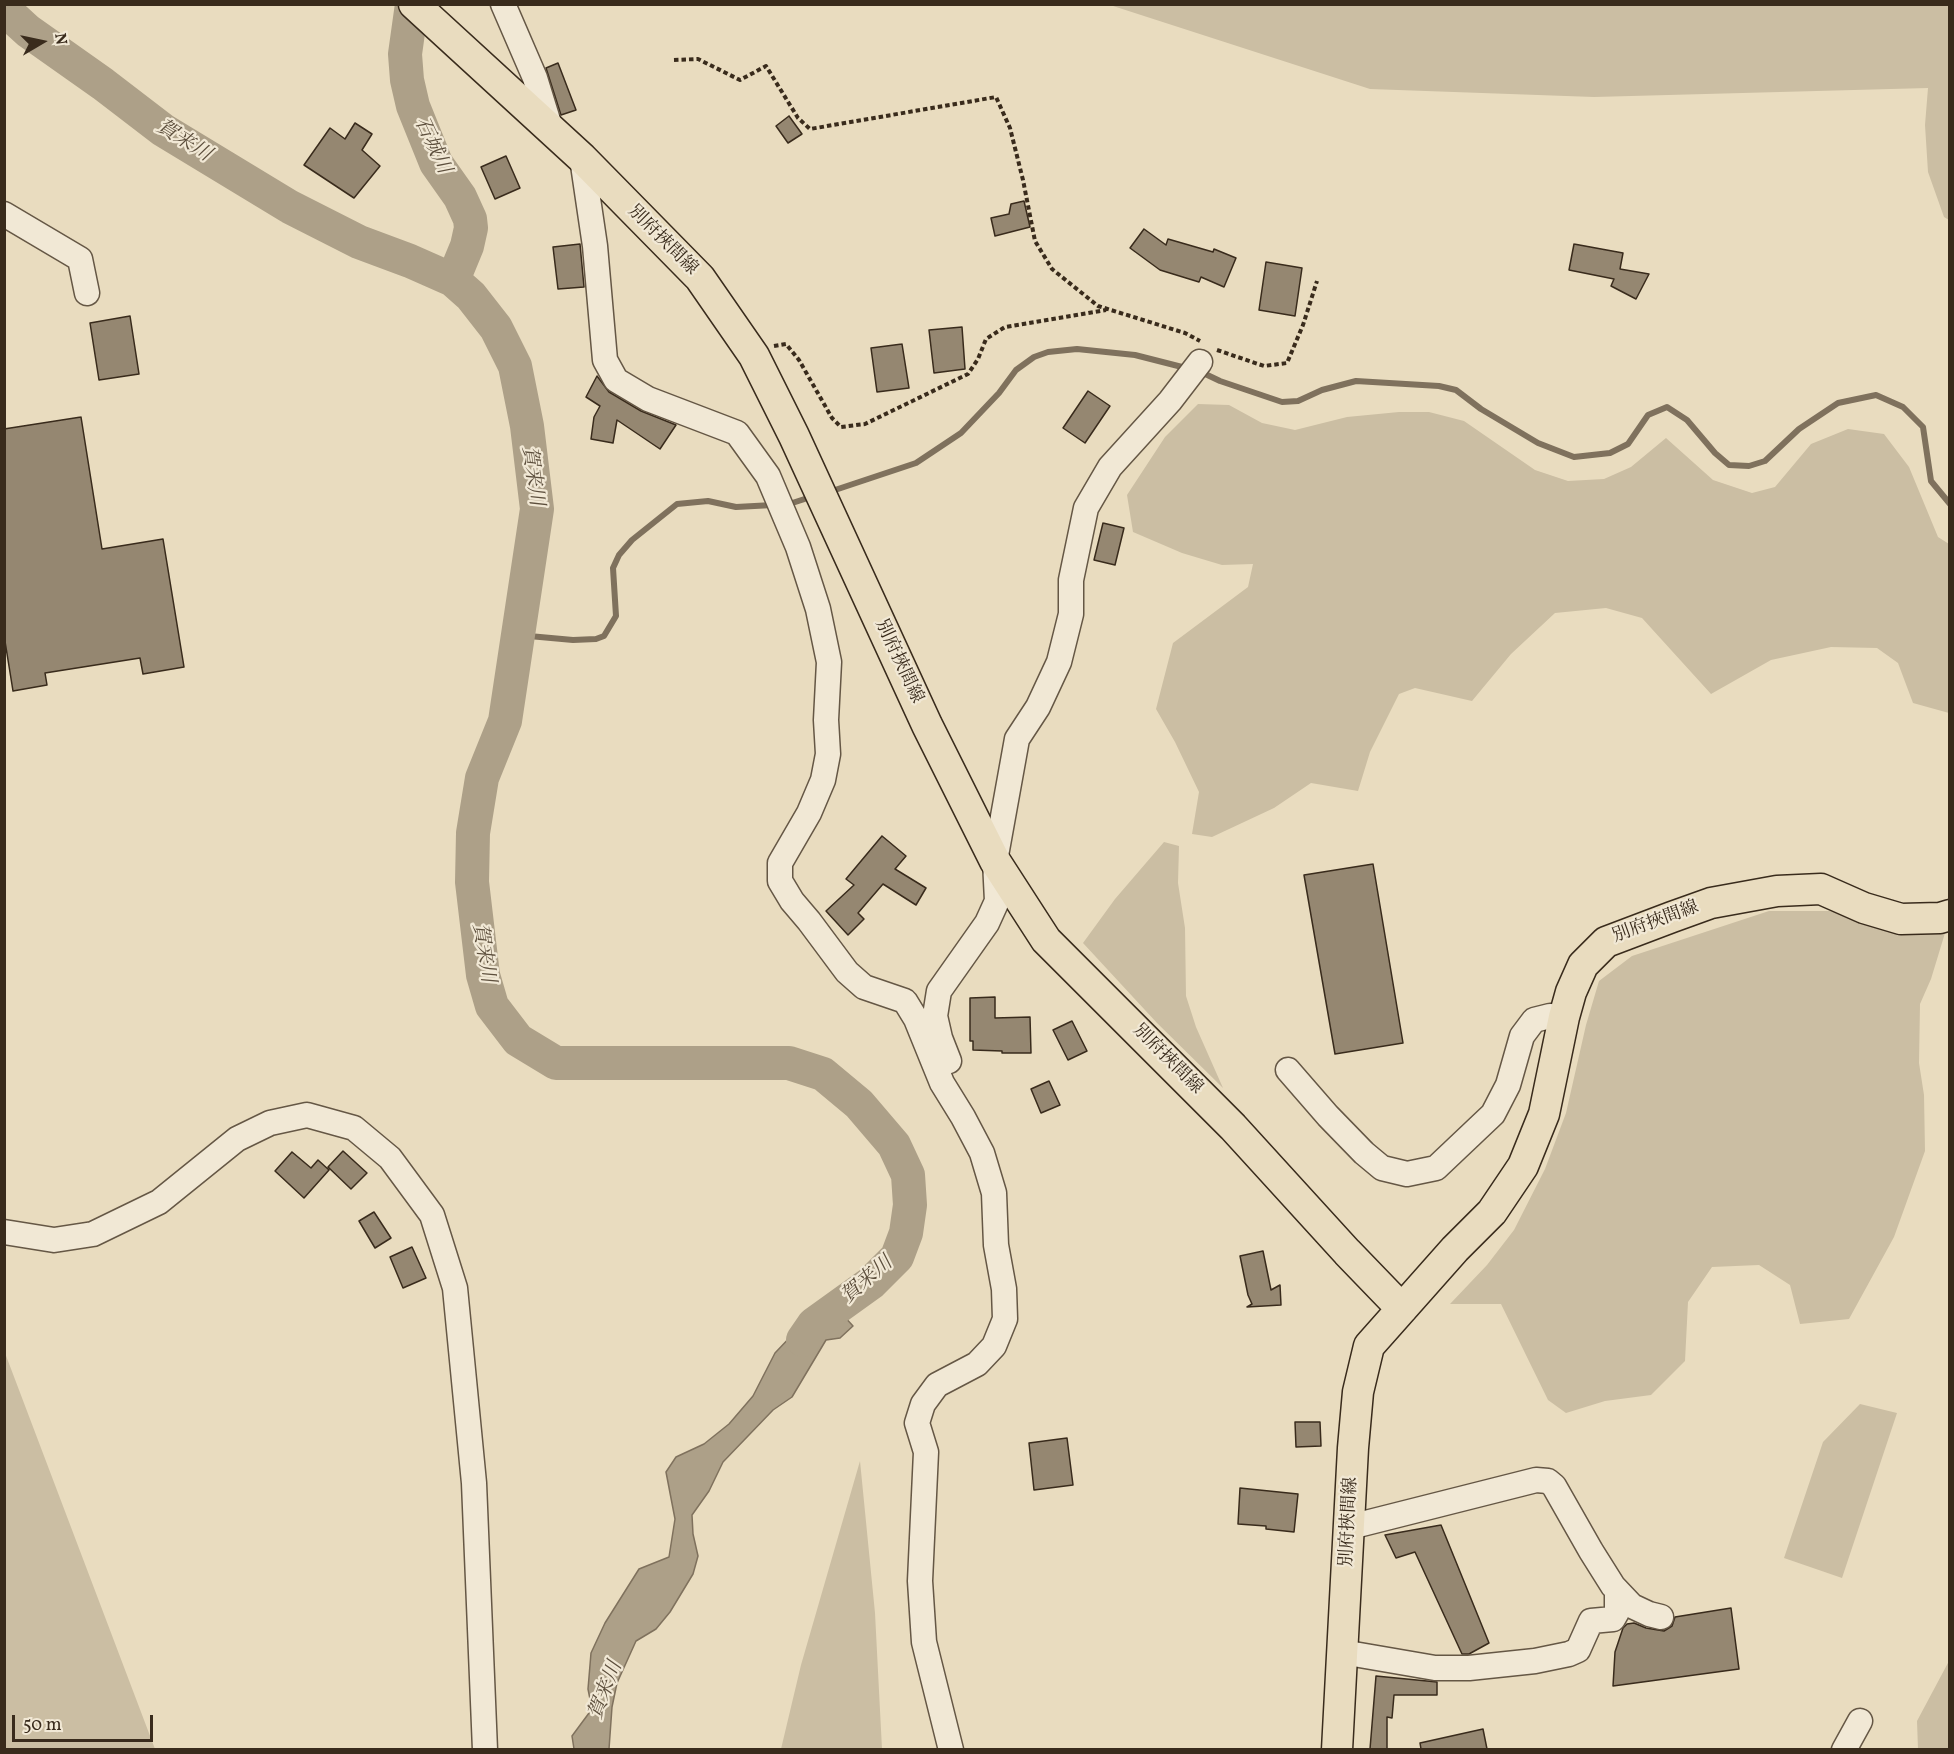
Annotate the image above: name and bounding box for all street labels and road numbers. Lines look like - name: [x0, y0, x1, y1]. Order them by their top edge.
- street label: 別府挾間線: [623, 202, 701, 280]
- street label: 別府挾間線: [869, 617, 927, 707]
- street label: 別府挾間線: [1610, 897, 1702, 949]
- street label: 別府挾間線: [1128, 1021, 1206, 1099]
- street label: 別府挾間線: [1337, 1476, 1363, 1568]

